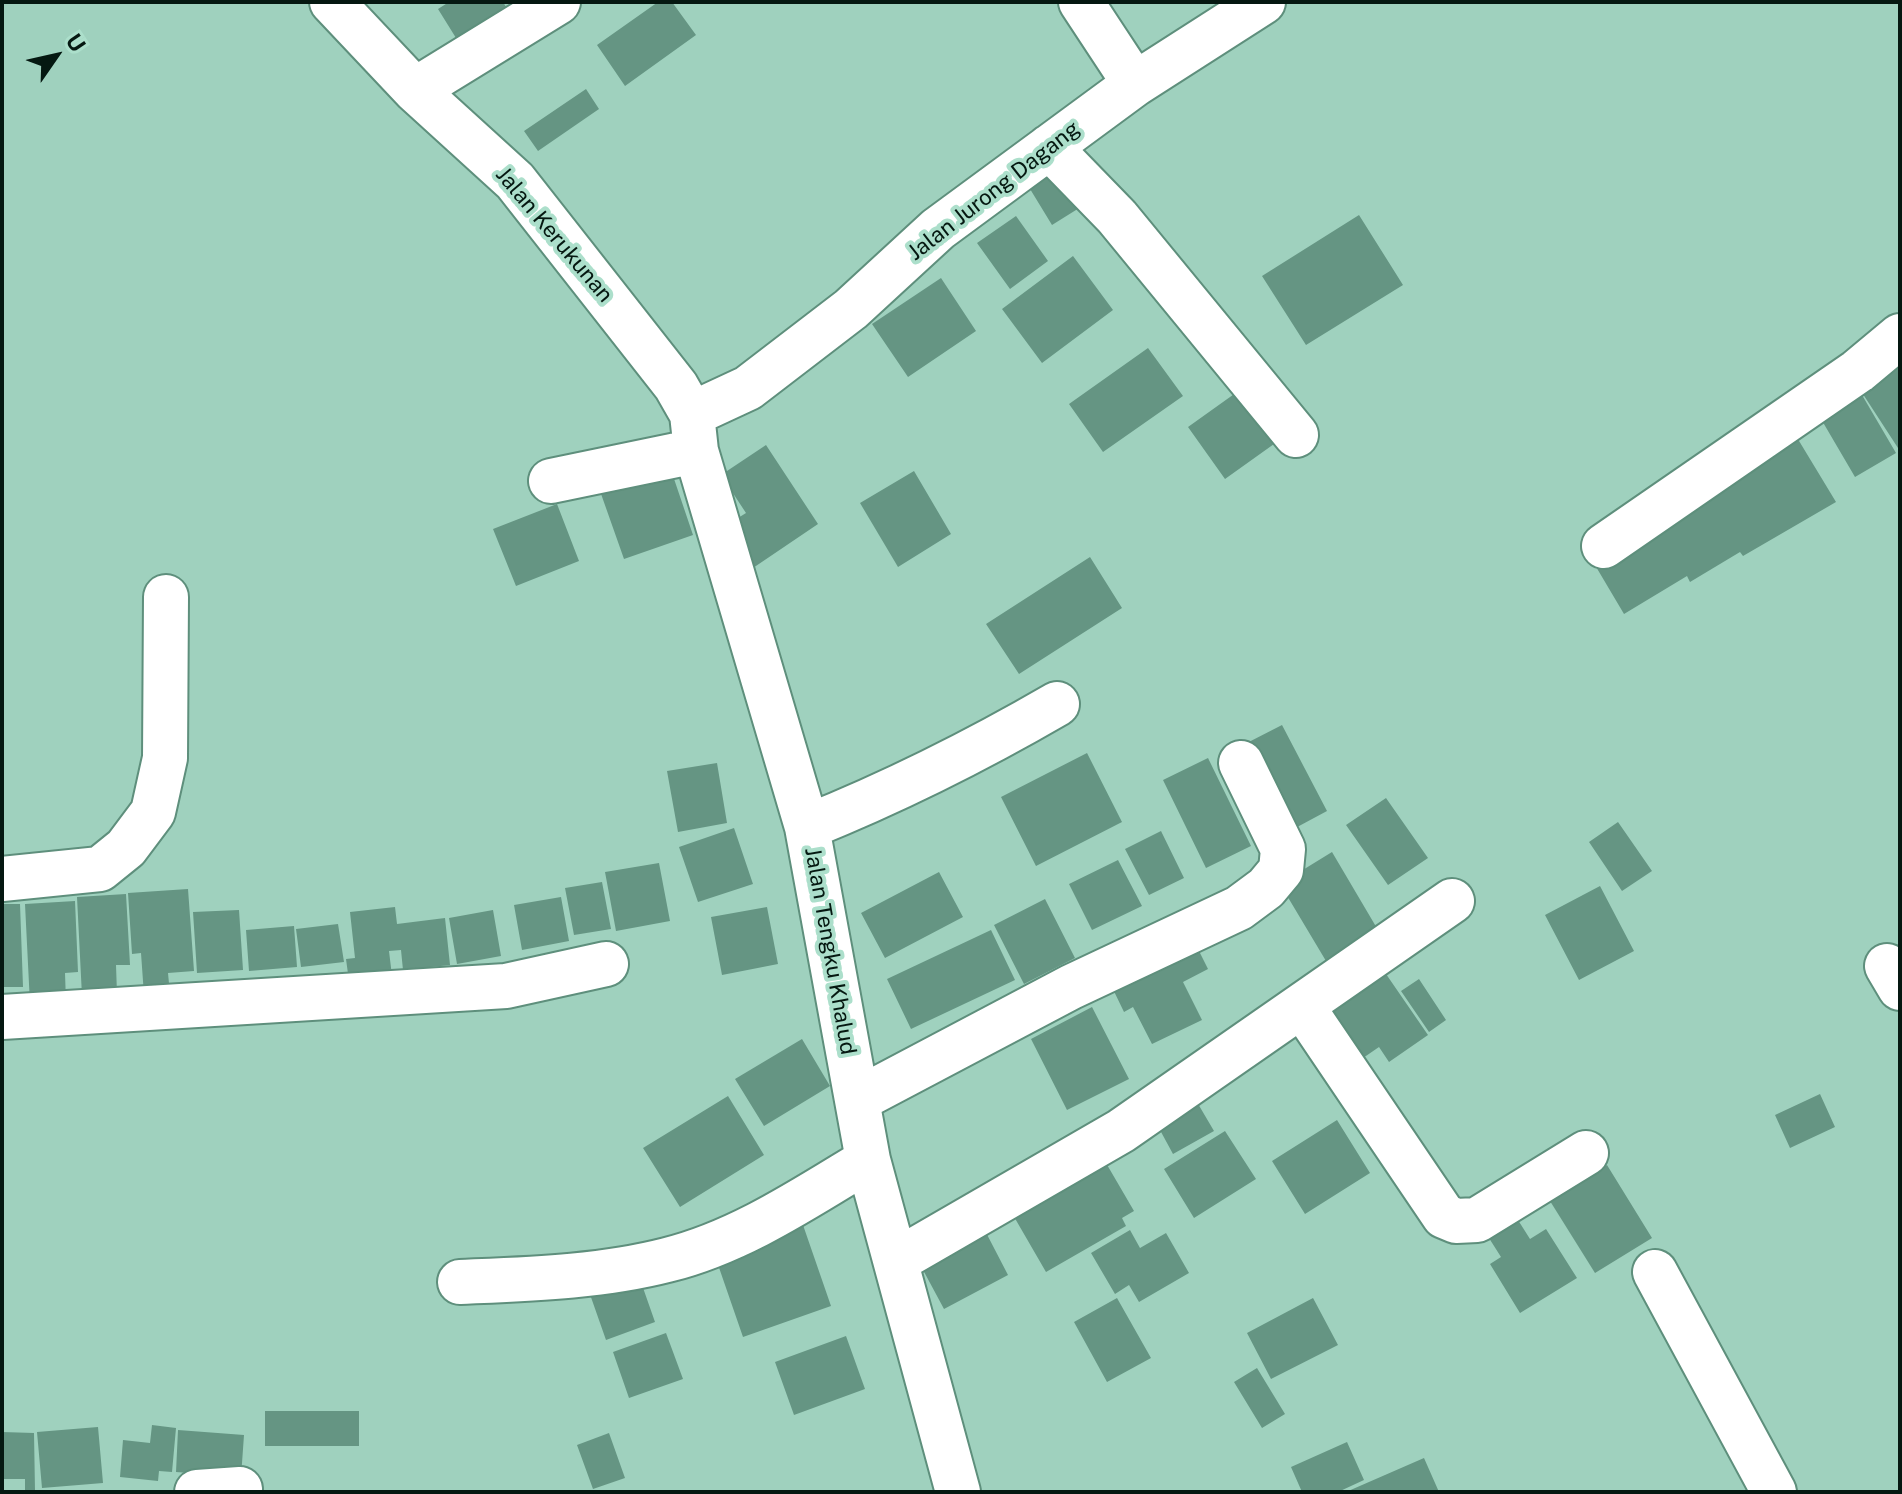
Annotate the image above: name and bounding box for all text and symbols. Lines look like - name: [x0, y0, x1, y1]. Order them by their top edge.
- north arrow: [16, 16, 96, 96]
- text: U: [61, 29, 91, 56]
- street label: Jalan Jurong Dagang: [903, 116, 1085, 266]
- street label: Jalan Kerukunan: [490, 162, 618, 308]
- street label: Jalan Tengku Khalud: [799, 845, 861, 1057]

